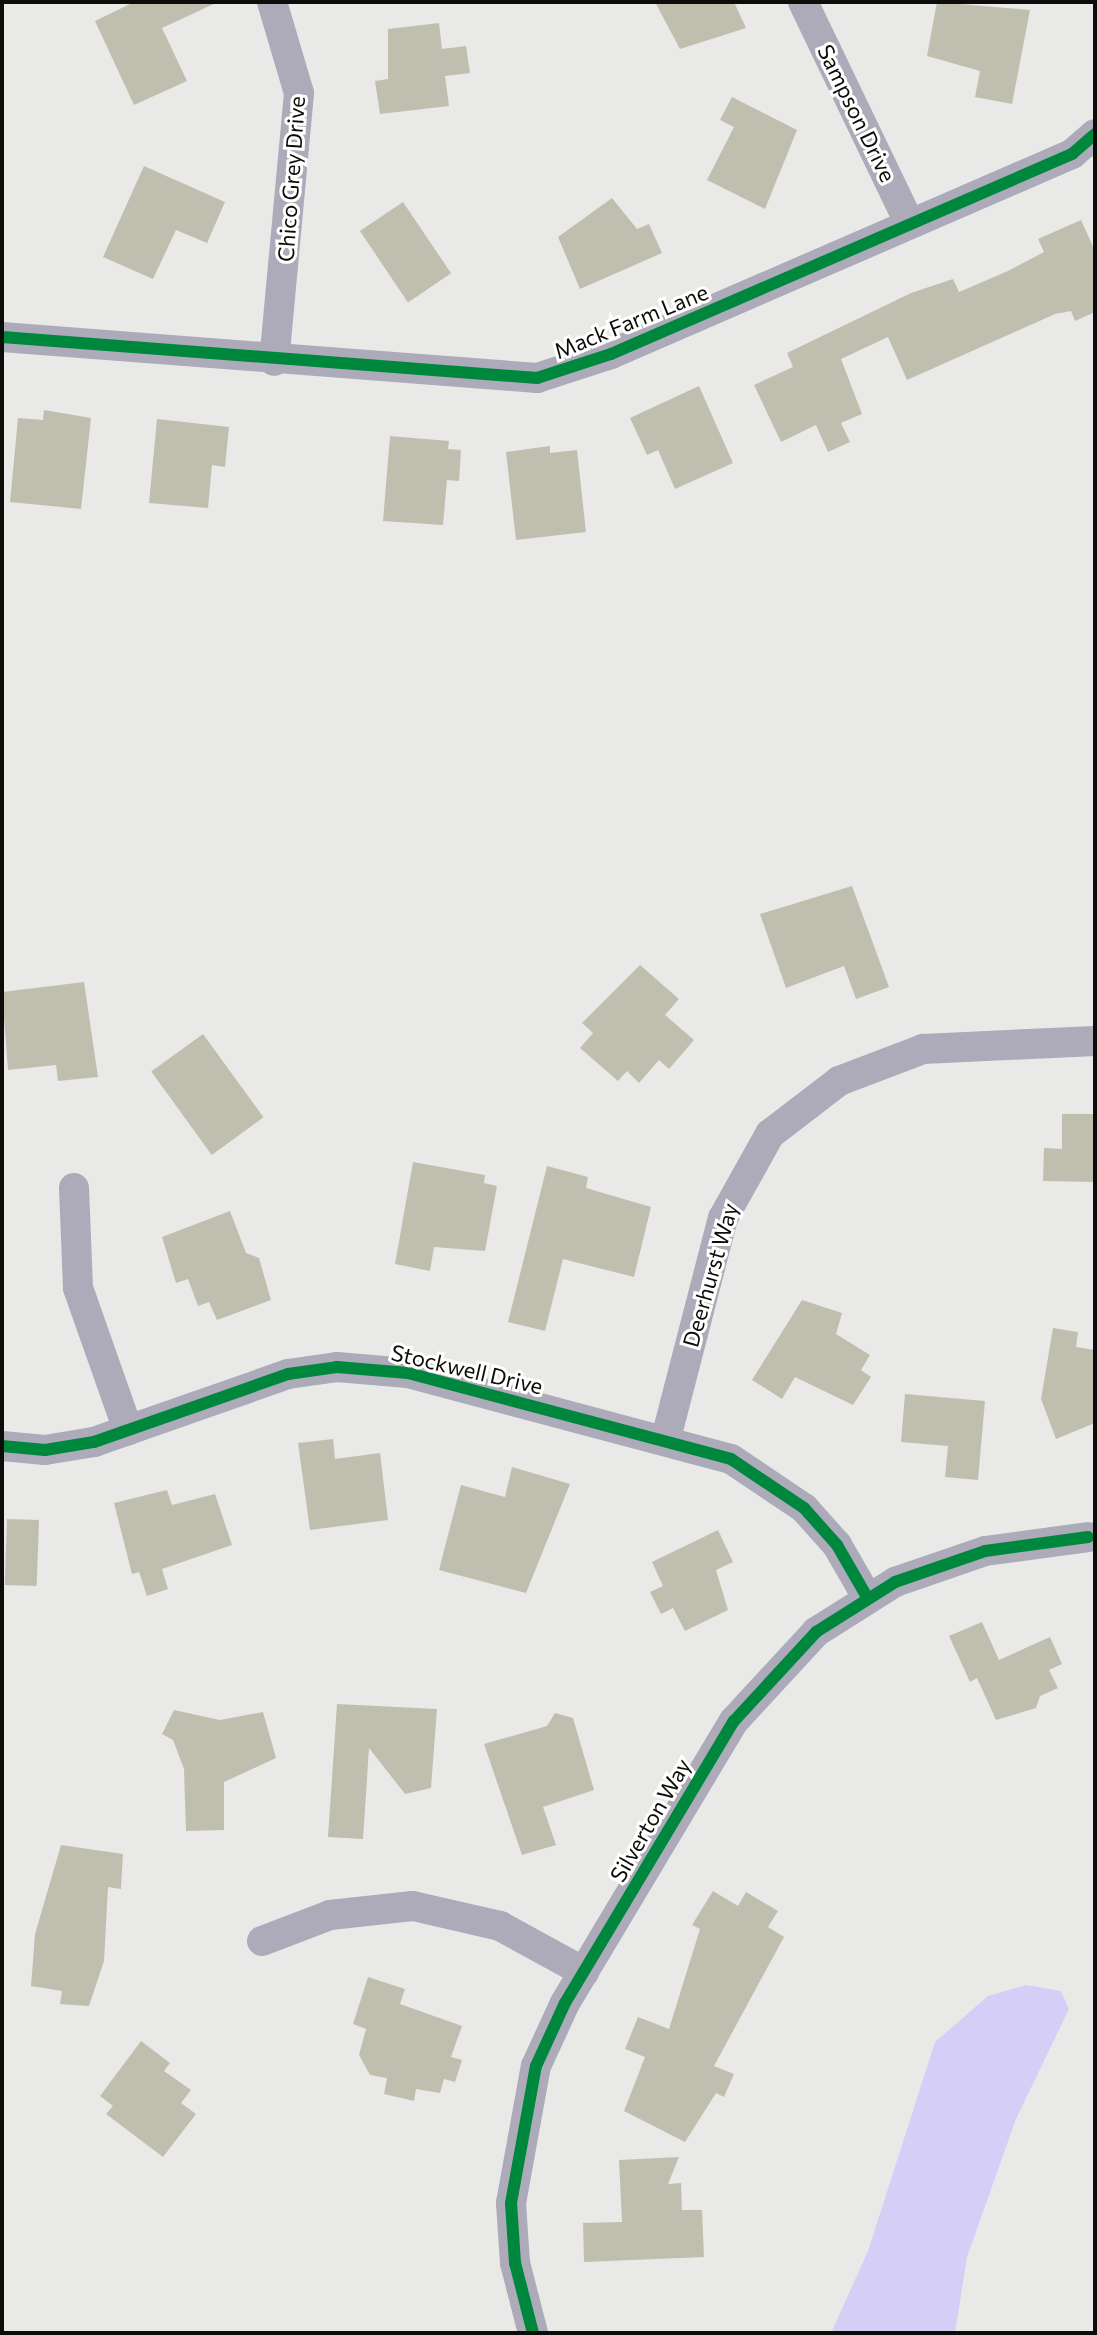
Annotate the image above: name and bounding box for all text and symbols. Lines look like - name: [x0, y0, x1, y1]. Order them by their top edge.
- street label: Sampson Drive: [812, 40, 902, 186]
- street label: Chico Grey Drive: [272, 95, 310, 263]
- street label: Mack Farm Lane: [550, 278, 712, 364]
- street label: Deerhurst Way: [677, 1200, 743, 1350]
- street label: Stockwell Drive: [389, 1339, 545, 1399]
- street label: Silverton Way: [604, 1754, 696, 1886]

